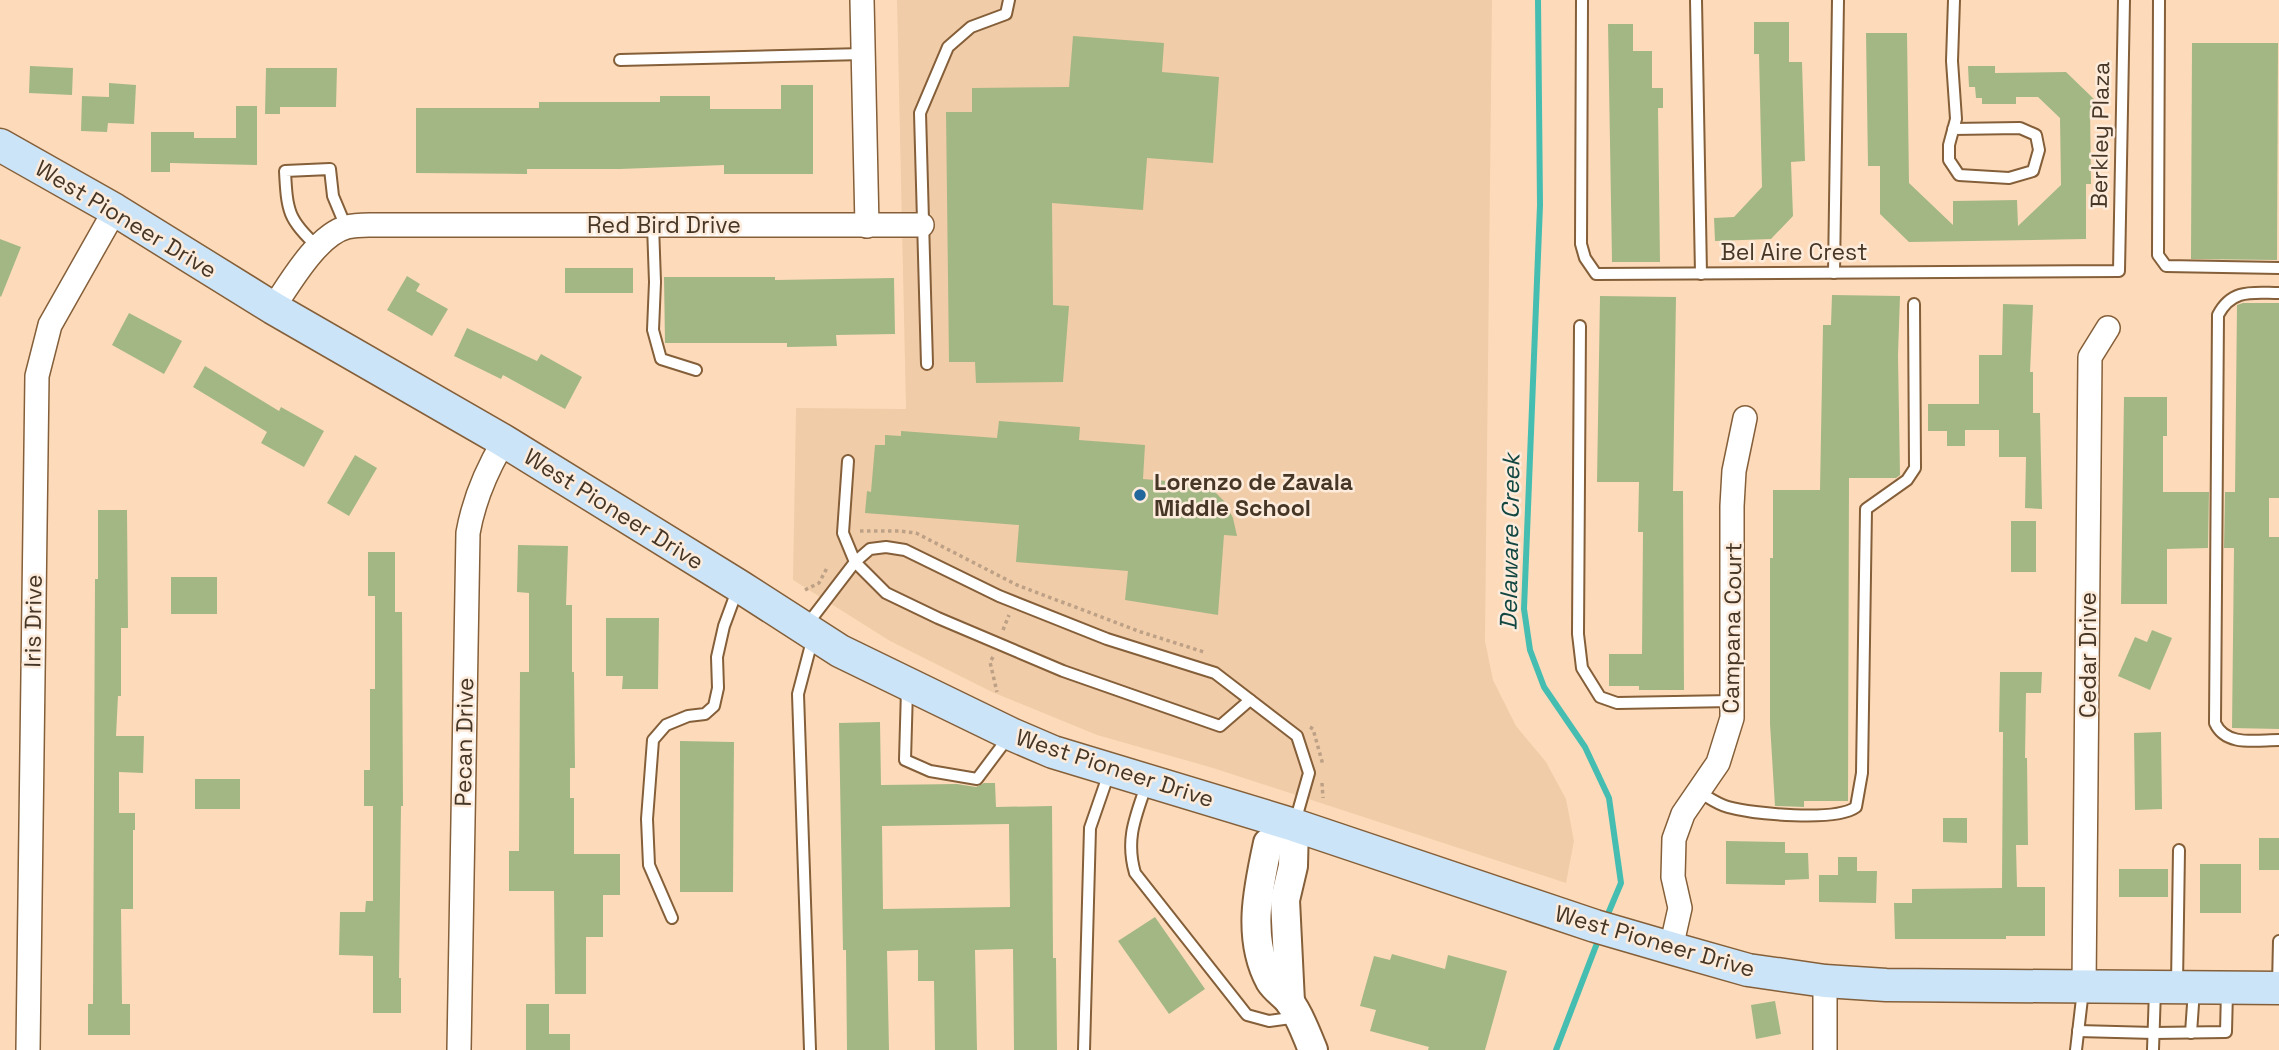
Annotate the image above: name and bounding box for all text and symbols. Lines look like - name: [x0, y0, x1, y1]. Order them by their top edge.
- street label: Berkley Plaza: [2084, 61, 2116, 209]
- street label: West Pioneer Drive: [30, 153, 222, 285]
- street label: Red Bird Drive: [587, 210, 741, 240]
- street label: Bel Aire Crest: [1720, 237, 1868, 267]
- street label: West Pioneer Drive: [519, 442, 709, 576]
- water label: Delaware Creek: [1492, 450, 1527, 631]
- place label: Lorenzo de Zavala Middle School: [1154, 467, 1353, 523]
- marker: Lorenzo de Zavala Middle School: [1132, 487, 1148, 503]
- street label: Campana Court: [1716, 542, 1748, 714]
- street label: Iris Drive: [17, 574, 49, 668]
- street label: Cedar Drive: [2073, 592, 2103, 718]
- street label: Pecan Drive: [448, 677, 480, 807]
- street label: West Pioneer Drive: [1012, 722, 1218, 814]
- street label: West Pioneer Drive: [1552, 898, 1758, 984]

